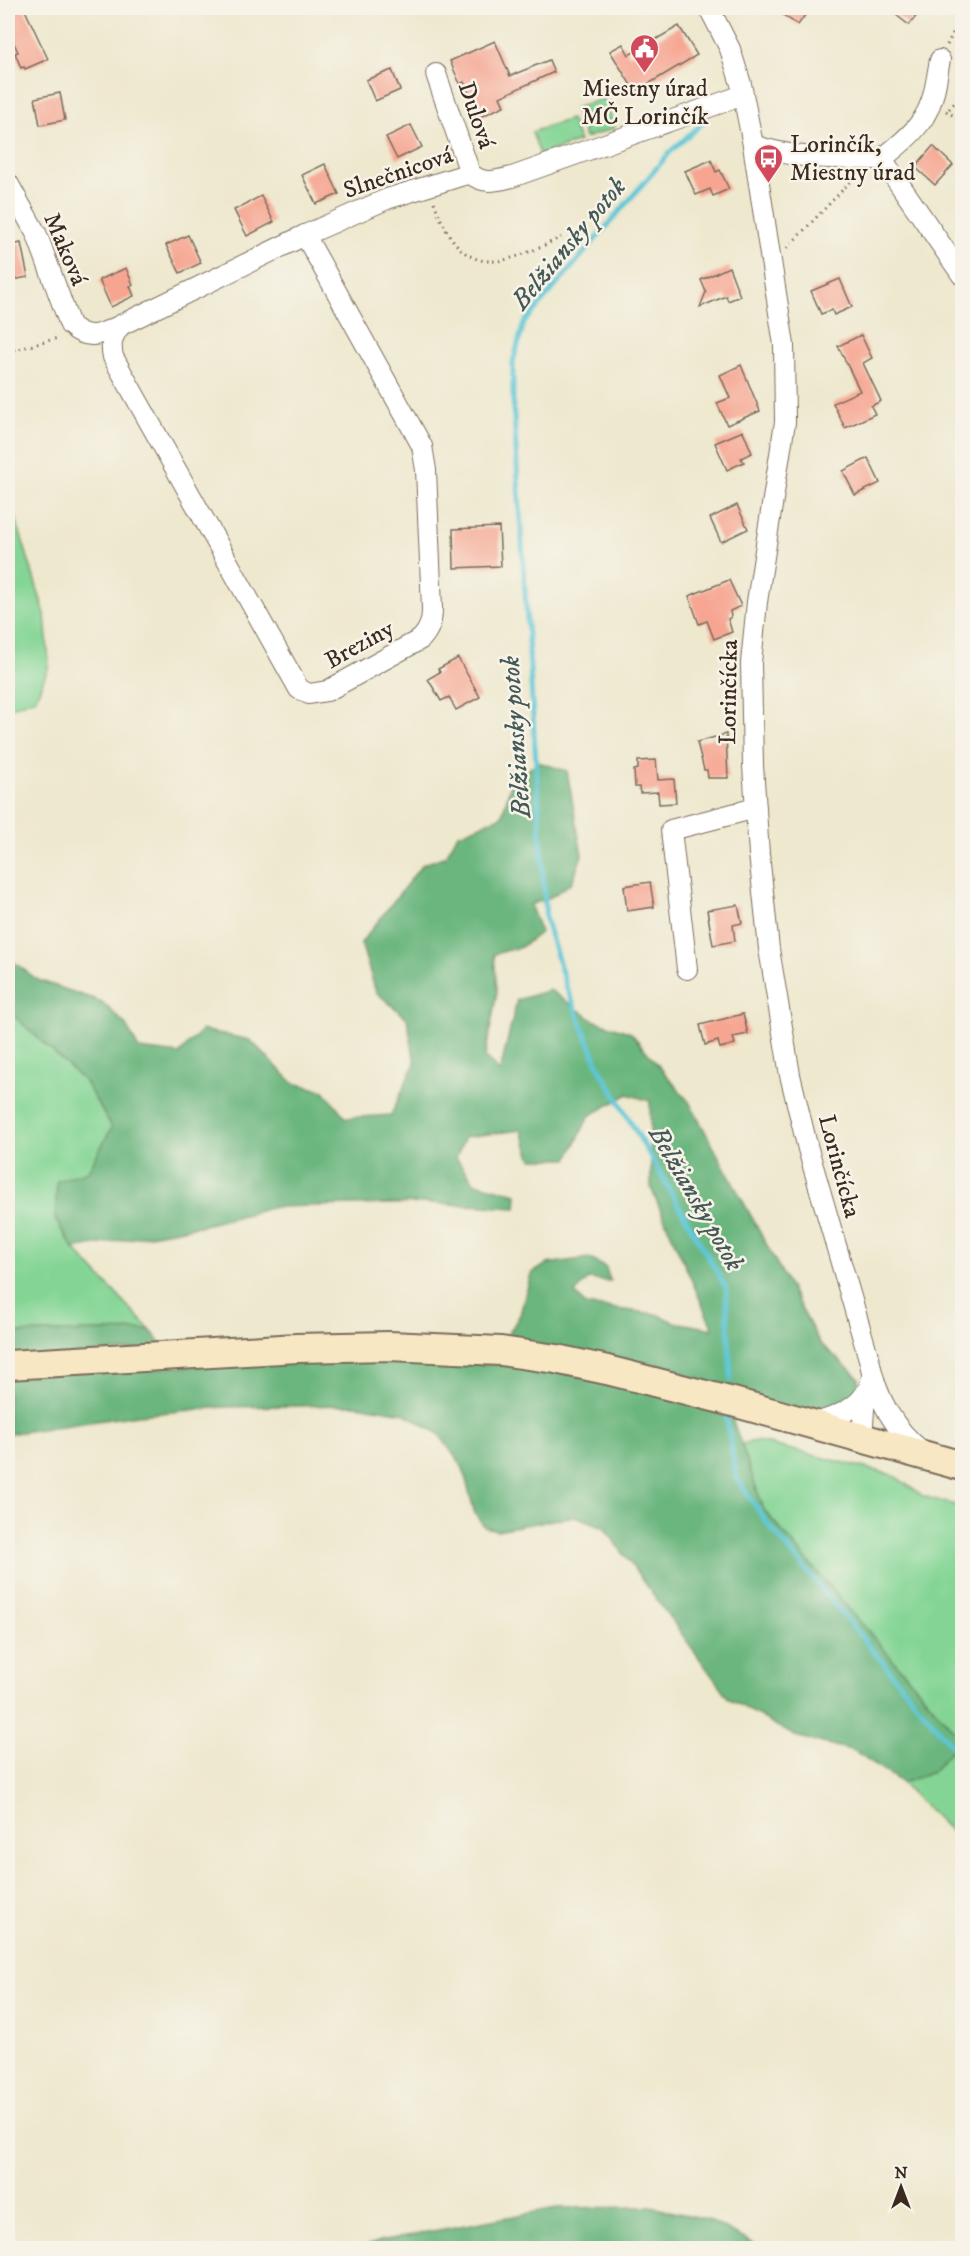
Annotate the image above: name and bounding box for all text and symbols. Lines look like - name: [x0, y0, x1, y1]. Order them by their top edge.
- public building icon: Miestny úrad MČ Lorinčík: [629, 32, 661, 74]
- place label: Miestny úrad MČ Lorinčík: [581, 74, 709, 132]
- street label: Dulová: [451, 78, 502, 154]
- place label: Lorinčík, Miestny úrad: [790, 130, 915, 188]
- street label: Slnečnicová: [340, 140, 458, 206]
- bus stop icon: Lorinčík, Miestny úrad: [753, 142, 785, 184]
- water label: Belžiansky potok: [504, 171, 634, 317]
- street label: Maková: [36, 208, 94, 291]
- street label: Breziny: [320, 613, 400, 676]
- street label: Lorinčícka: [713, 638, 745, 745]
- water label: Belžiansky potok: [494, 655, 539, 820]
- street label: Lorinčícka: [811, 1111, 867, 1222]
- water label: Belžiansky potok: [640, 1119, 751, 1277]
- north arrow: [871, 2157, 931, 2217]
- text: N: [894, 2163, 908, 2183]

